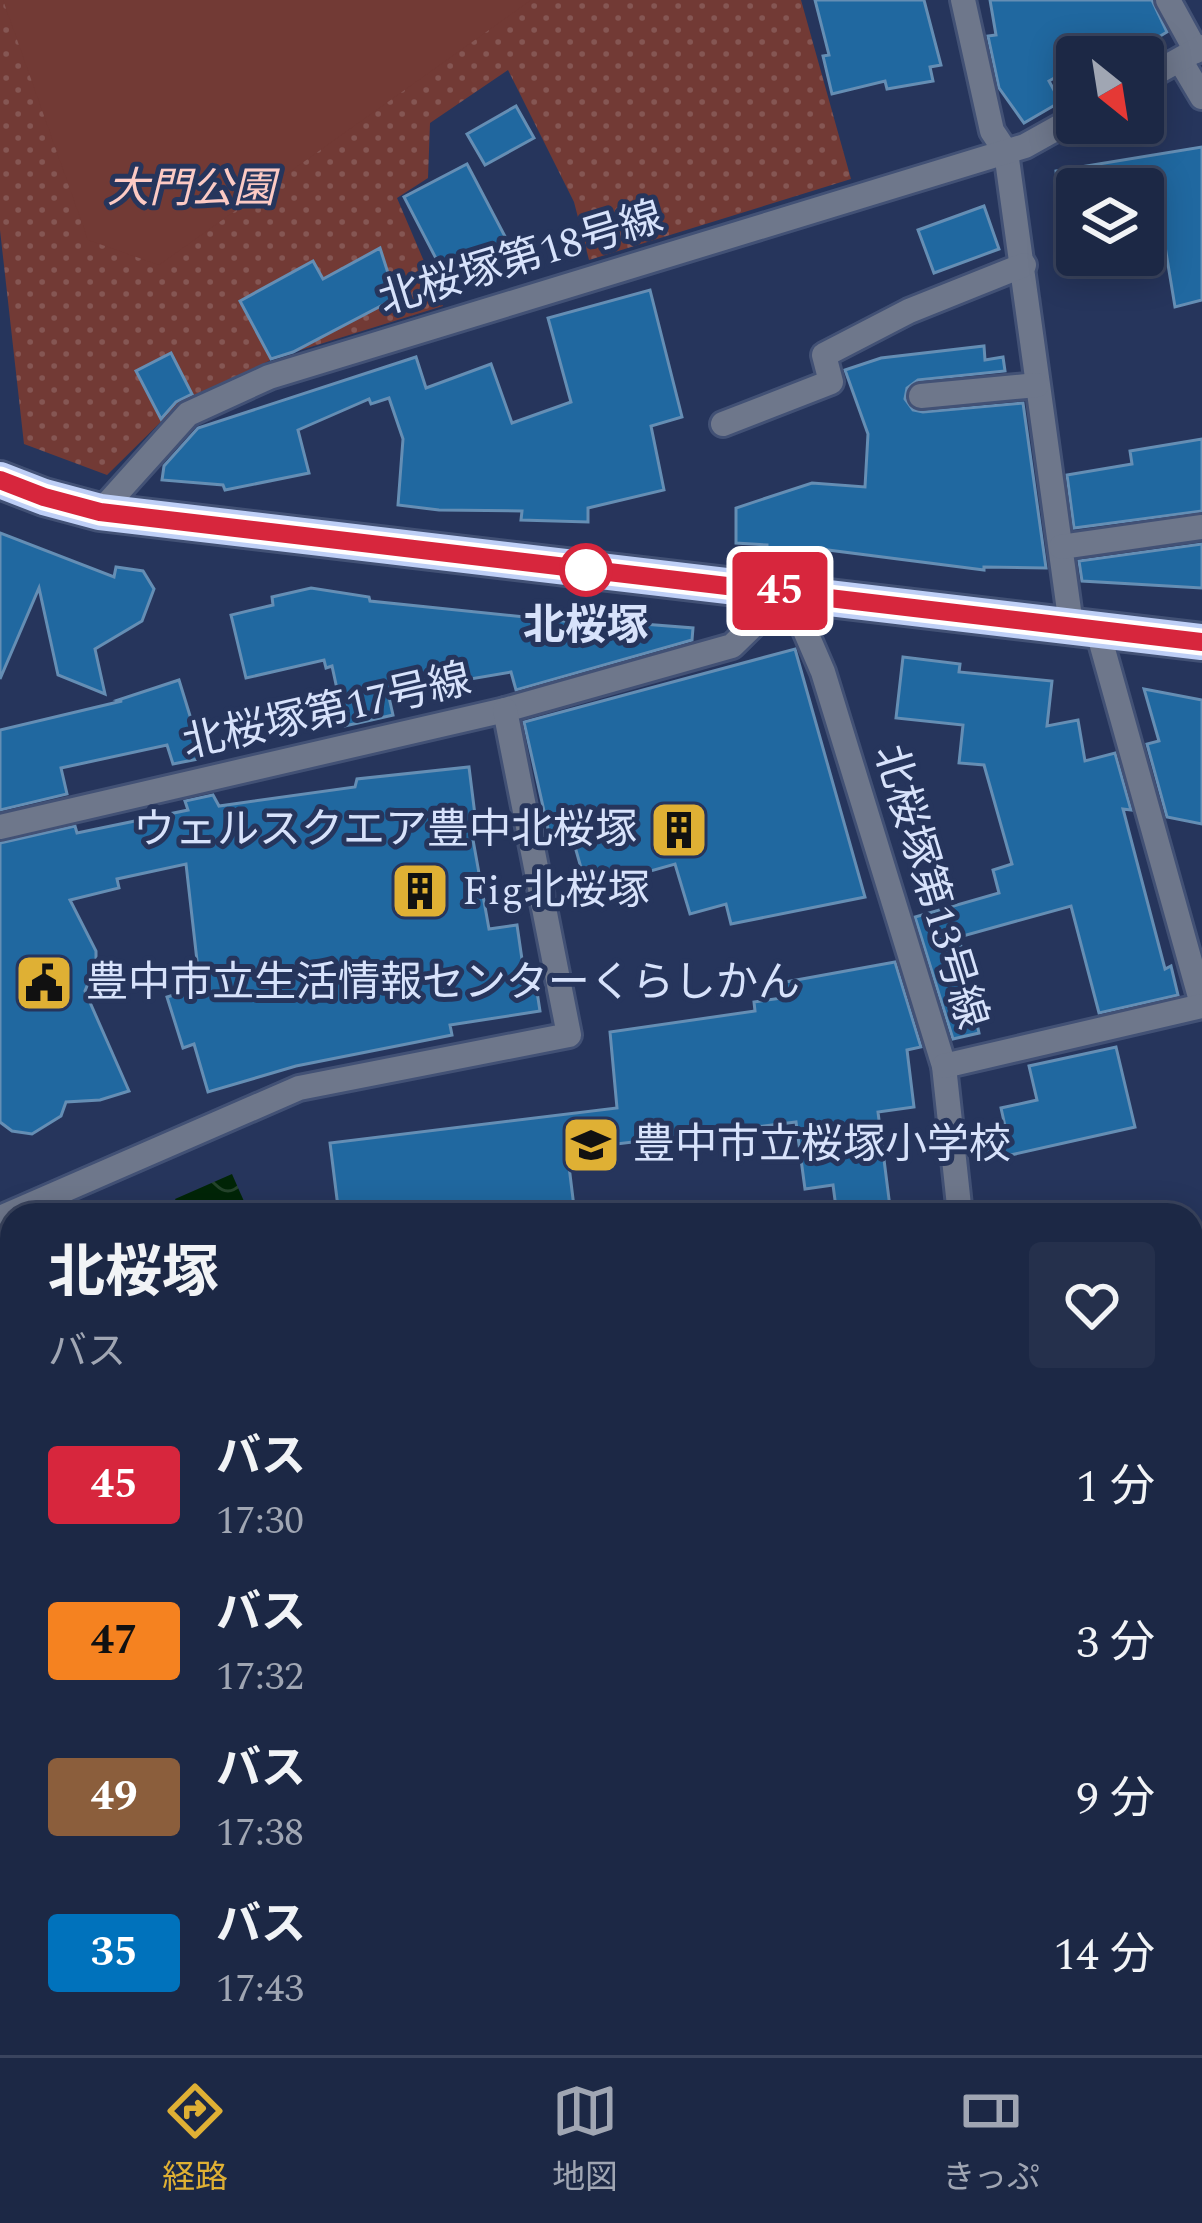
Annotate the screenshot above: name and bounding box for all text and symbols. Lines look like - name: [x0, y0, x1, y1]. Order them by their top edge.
- north arrow: [1056, 36, 1164, 144]
- map controls: [1056, 36, 1164, 276]
- park label: 大門公園: [107, 158, 280, 221]
- button: layers: [1056, 168, 1164, 276]
- street label: 北桜塚第18号線: [371, 186, 671, 332]
- marker: 北桜塚: [561, 545, 611, 595]
- line badge: 45: [726, 552, 834, 630]
- text: 45: [756, 559, 804, 622]
- place label: 北桜塚: [523, 595, 649, 658]
- street label: 北桜塚第17号線: [177, 648, 477, 776]
- street label: 北桜塚第13号線: [857, 737, 1003, 1037]
- place label: ウェルスクエア豊中北桜塚: [133, 799, 637, 862]
- building icon: ウェルスクエア豊中北桜塚: [648, 799, 710, 861]
- building icon: Fig北桜塚: [389, 860, 451, 922]
- place label: Fig北桜塚: [462, 860, 649, 923]
- public building icon: 豊中市立生活情報センターくらしかん: [13, 952, 75, 1014]
- place label: 豊中市立生活情報センターくらしかん: [86, 952, 800, 1015]
- school or university icon: 豊中市立桜塚小学校: [560, 1114, 622, 1176]
- place label: 豊中市立桜塚小学校: [633, 1114, 1011, 1177]
- text: 北桜塚: [48, 1231, 219, 1317]
- button: heart: [1029, 1242, 1155, 1368]
- text: バス: [48, 1323, 126, 1382]
- text: バス: [216, 1423, 306, 1492]
- text: 45: [90, 1453, 138, 1516]
- text: 1 分: [1076, 1453, 1155, 1522]
- text: 17:30: [216, 1492, 304, 1551]
- text: バス: [216, 1579, 306, 1648]
- text: 47: [90, 1609, 138, 1672]
- text: 3 分: [1076, 1609, 1155, 1678]
- text: 17:32: [216, 1648, 304, 1707]
- text: バス: [216, 1735, 306, 1804]
- text: 49: [90, 1765, 138, 1828]
- text: 9 分: [1076, 1765, 1155, 1834]
- text: 17:38: [216, 1804, 304, 1863]
- text: バス: [216, 1891, 306, 1960]
- text: 35: [90, 1921, 138, 1984]
- text: 14 分: [1054, 1921, 1155, 1990]
- text: 17:43: [216, 1960, 304, 2019]
- tab: 経路: [162, 2078, 228, 2203]
- tab: 地図: [552, 2078, 618, 2203]
- tab: きっぷ: [942, 2078, 1040, 2203]

